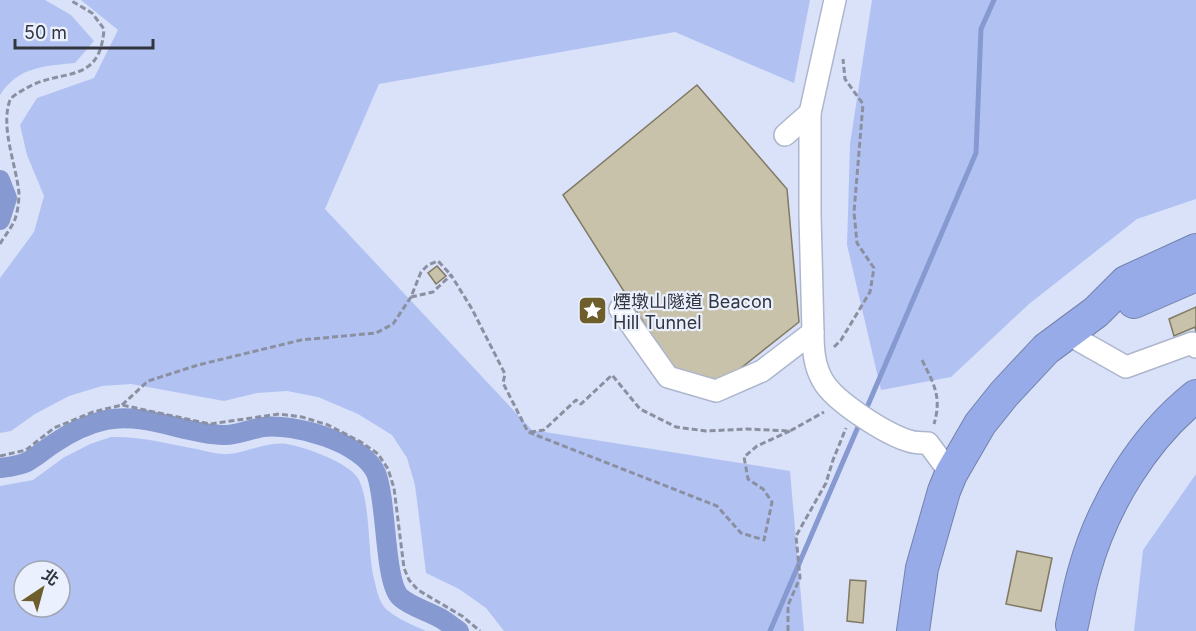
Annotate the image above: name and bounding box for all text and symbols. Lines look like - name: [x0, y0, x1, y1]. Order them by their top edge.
- scale bar: [15, 12, 153, 50]
- text: 50 m: [24, 22, 67, 43]
- place label: 煙墩山隧道 Beacon Hill Tunnel: [613, 291, 772, 333]
- place icon: 煙墩山隧道 Beacon Hill Tunnel: [576, 295, 608, 327]
- north arrow: [12, 559, 72, 619]
- text: 北: [38, 564, 63, 590]

